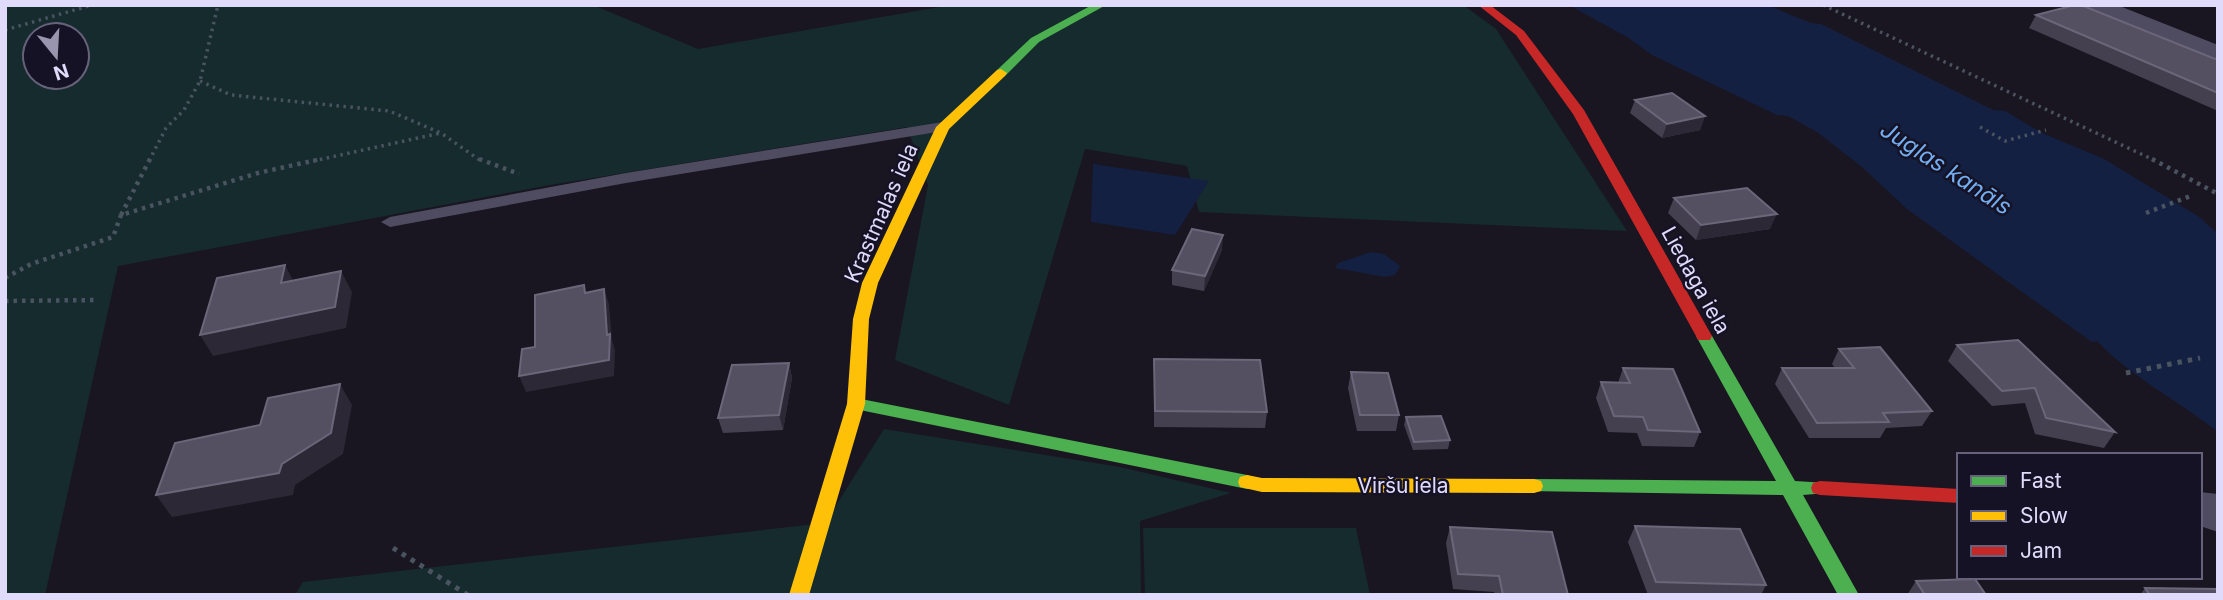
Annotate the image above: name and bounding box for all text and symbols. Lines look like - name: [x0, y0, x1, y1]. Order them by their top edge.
- north arrow: [21, 21, 91, 91]
- text: N: [51, 59, 72, 85]
- water label: Juglas kanāls: [1875, 115, 2017, 221]
- street label: Krastmalas iela: [839, 139, 923, 287]
- street label: Liedaga iela: [1656, 222, 1736, 338]
- legend: [1957, 453, 2202, 579]
- text: Fast: [2020, 468, 2062, 493]
- street label: Viršu iela: [1357, 473, 1449, 498]
- text: Slow: [2020, 503, 2068, 528]
- text: Jam: [2020, 538, 2062, 563]

